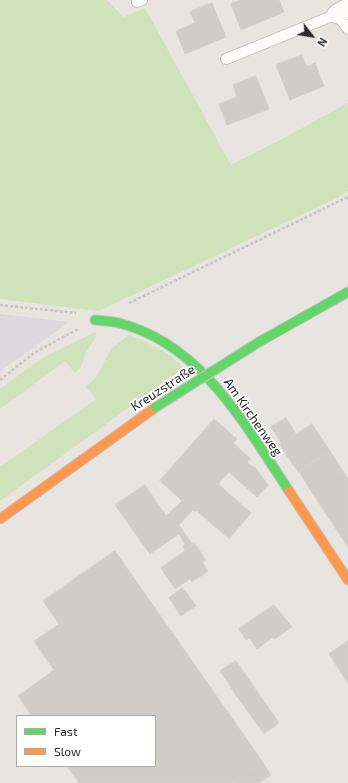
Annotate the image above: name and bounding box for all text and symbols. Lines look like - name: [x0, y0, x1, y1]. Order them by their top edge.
- north arrow: [292, 16, 332, 56]
- text: N: [315, 36, 330, 49]
- street label: Kreuzstraße: [128, 361, 198, 415]
- street label: Am Kirchenweg: [220, 375, 286, 459]
- legend: [16, 715, 156, 767]
- text: Fast: [54, 724, 77, 738]
- text: Slow: [54, 744, 81, 758]

